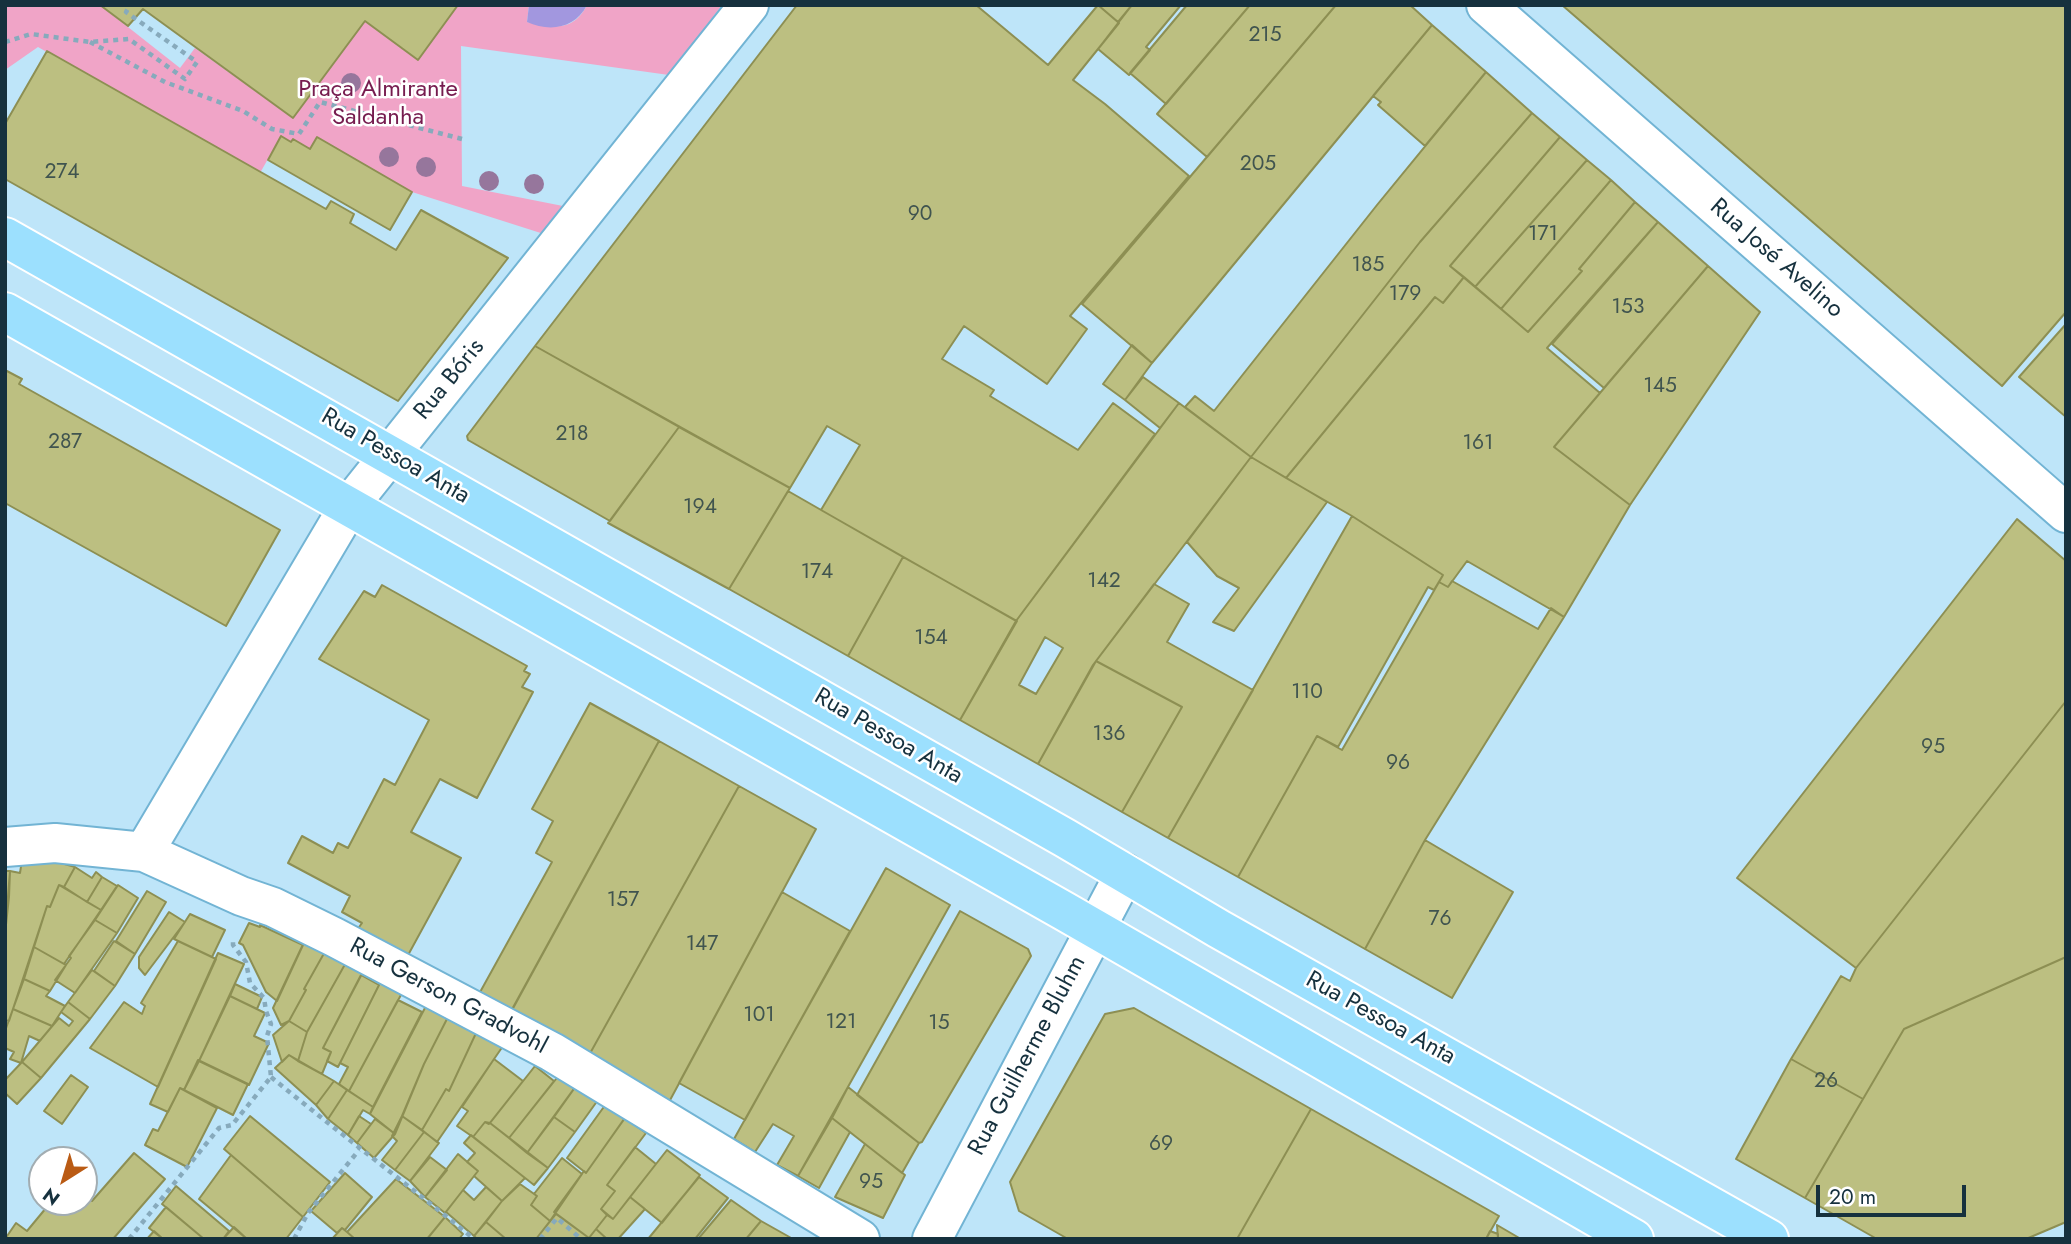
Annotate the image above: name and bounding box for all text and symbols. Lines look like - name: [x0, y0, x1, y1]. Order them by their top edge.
- house number: 215: [1248, 23, 1282, 49]
- park label: Praça Almirante Saldanha: [298, 76, 458, 132]
- house number: 205: [1240, 152, 1276, 178]
- house number: 274: [44, 160, 80, 186]
- street label: Rua José Avelino: [1703, 193, 1849, 325]
- house number: 90: [908, 202, 932, 228]
- house number: 171: [1528, 222, 1558, 248]
- house number: 185: [1352, 253, 1384, 279]
- house number: 179: [1389, 282, 1421, 308]
- house number: 153: [1612, 295, 1644, 321]
- street label: Rua Bóris: [409, 334, 491, 426]
- house number: 145: [1643, 374, 1677, 400]
- street label: Rua Pessoa Anta: [316, 403, 474, 511]
- house number: 218: [556, 422, 588, 448]
- house number: 287: [48, 430, 82, 456]
- house number: 161: [1463, 431, 1493, 457]
- house number: 194: [683, 495, 717, 521]
- house number: 174: [801, 560, 833, 586]
- house number: 142: [1087, 569, 1121, 595]
- house number: 154: [914, 626, 948, 652]
- house number: 110: [1291, 680, 1323, 706]
- street label: Rua Pessoa Anta: [809, 683, 967, 791]
- house number: 136: [1092, 722, 1126, 748]
- house number: 95: [1921, 735, 1945, 761]
- house number: 96: [1386, 751, 1410, 777]
- house number: 157: [607, 888, 639, 914]
- house number: 76: [1428, 907, 1452, 933]
- house number: 147: [686, 932, 718, 958]
- street label: Rua Gerson Gradvohl: [344, 933, 552, 1061]
- street label: Rua Guilherme Bluhm: [963, 951, 1093, 1161]
- street label: Rua Pessoa Anta: [1300, 966, 1460, 1072]
- house number: 101: [743, 1003, 775, 1029]
- house number: 121: [826, 1010, 856, 1036]
- house number: 15: [928, 1011, 950, 1037]
- house number: 26: [1814, 1069, 1838, 1095]
- house number: 69: [1149, 1132, 1173, 1158]
- north arrow: [28, 1146, 98, 1216]
- house number: 95: [859, 1170, 883, 1196]
- scale bar: [1819, 1170, 1969, 1214]
- text: N: [37, 1181, 65, 1212]
- text: 20 m: [1829, 1182, 1876, 1212]

